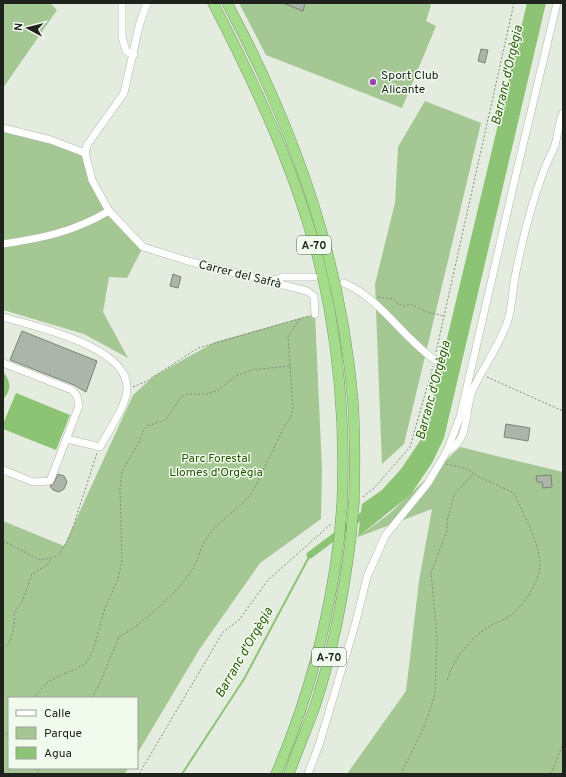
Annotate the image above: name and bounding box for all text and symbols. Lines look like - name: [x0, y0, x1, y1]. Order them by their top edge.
- north arrow: [8, 8, 48, 48]
- text: N: [12, 22, 26, 32]
- water label: Barranc d'Orgègia: [489, 24, 527, 127]
- place label: Sport Club Alicante: [381, 68, 439, 98]
- marker: Sport Club Alicante: [368, 77, 378, 87]
- road number: A-70: [297, 236, 331, 254]
- street label: Carrer del Safrà: [197, 257, 283, 293]
- water label: Barranc d'Orgègia: [413, 339, 455, 442]
- park label: Parc Forestal Llomes d'Orgègia: [169, 451, 263, 481]
- water label: Barranc d'Orgègia: [212, 605, 277, 701]
- road number: A-70: [312, 648, 346, 666]
- legend: [8, 697, 138, 769]
- text: Calle: [44, 706, 71, 722]
- text: Parque: [44, 726, 82, 742]
- text: Agua: [44, 746, 72, 762]

